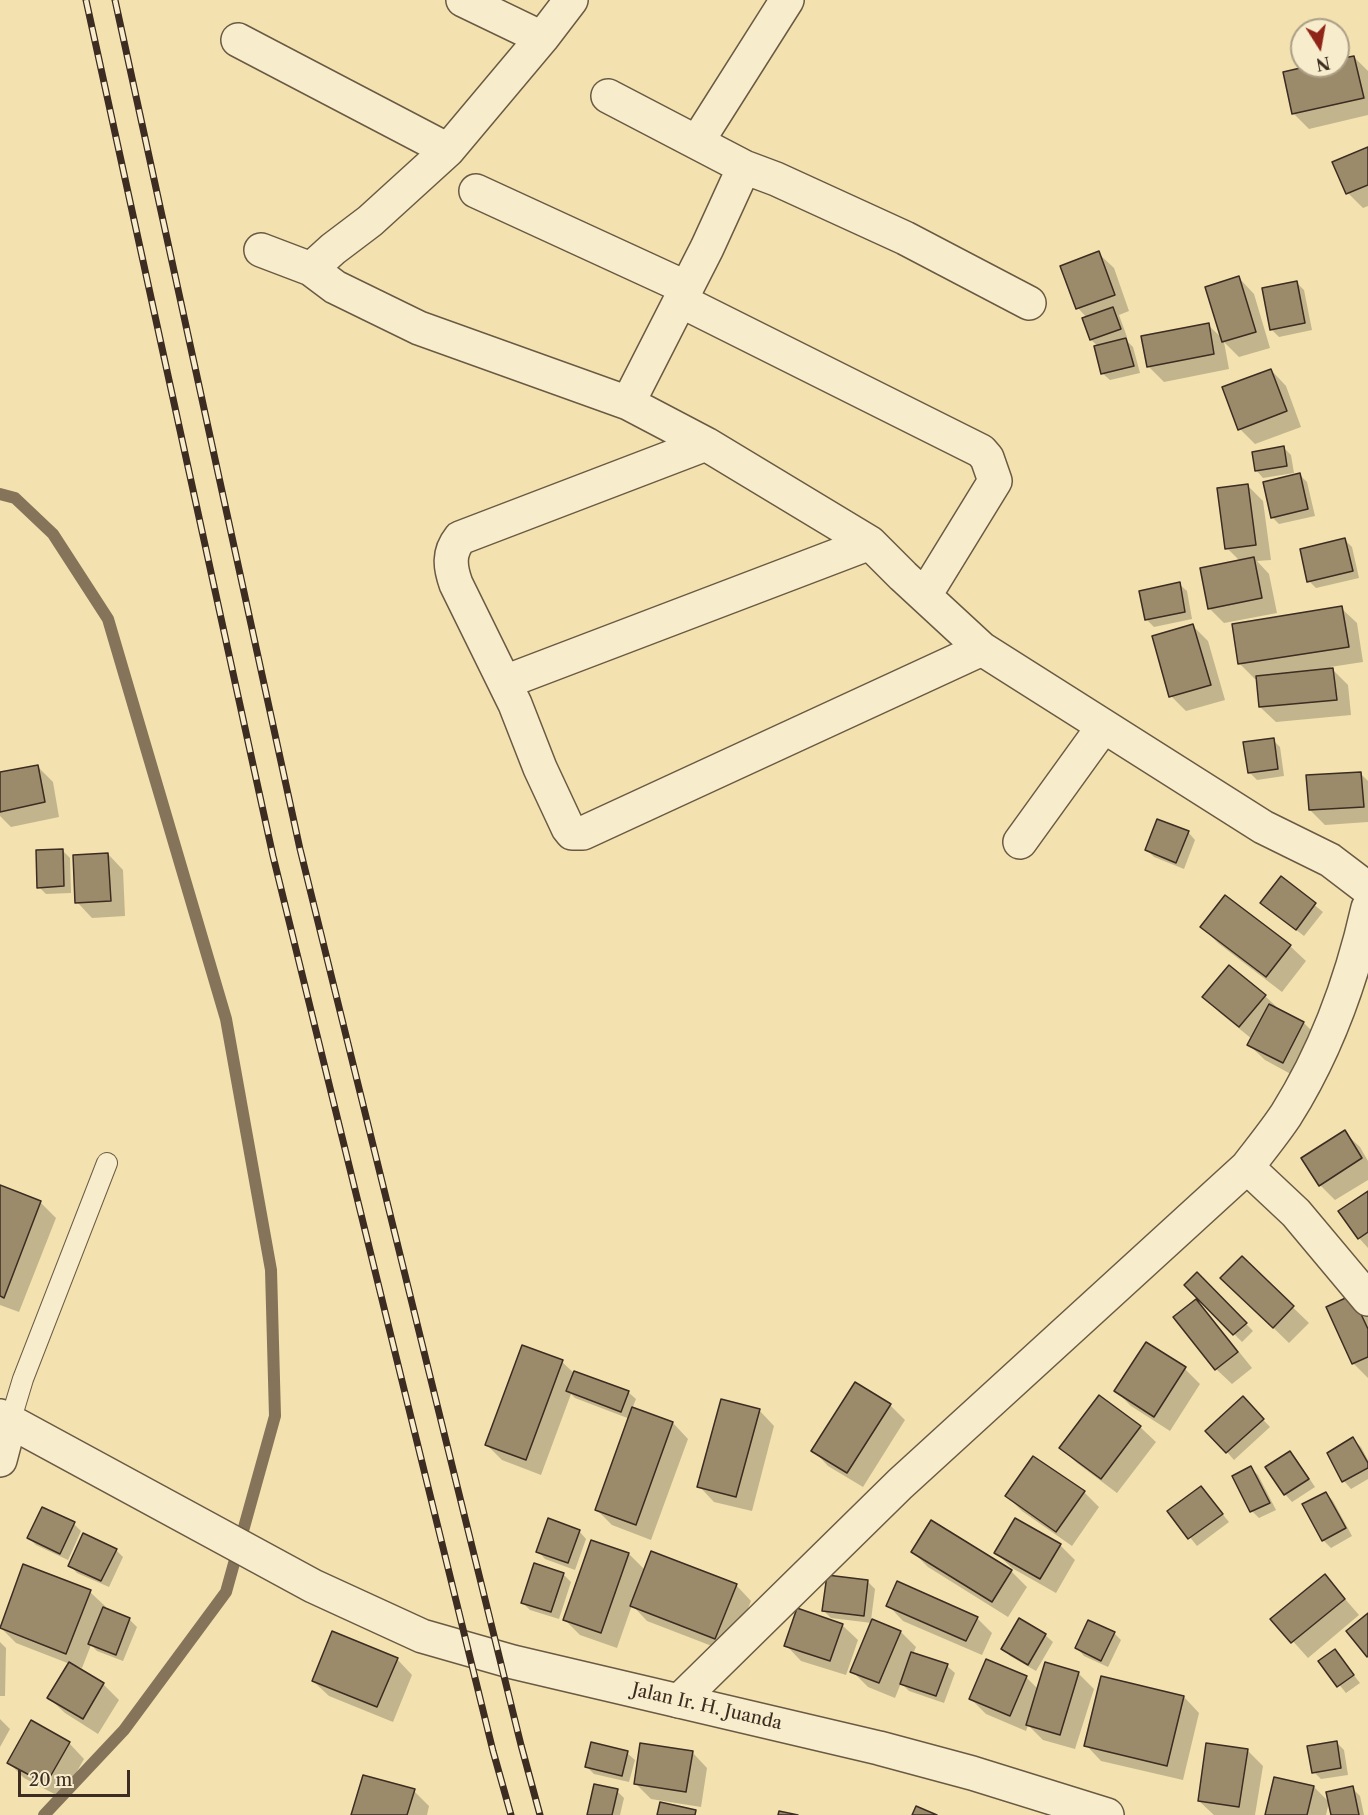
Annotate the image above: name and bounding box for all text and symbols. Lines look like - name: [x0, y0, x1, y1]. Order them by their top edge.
- north arrow: [1290, 18, 1350, 78]
- text: N: [1314, 53, 1332, 75]
- street label: Jalan Ir. H. Juanda: [630, 1679, 784, 1735]
- scale bar: [21, 1758, 134, 1796]
- text: 20 m: [29, 1769, 72, 1791]

